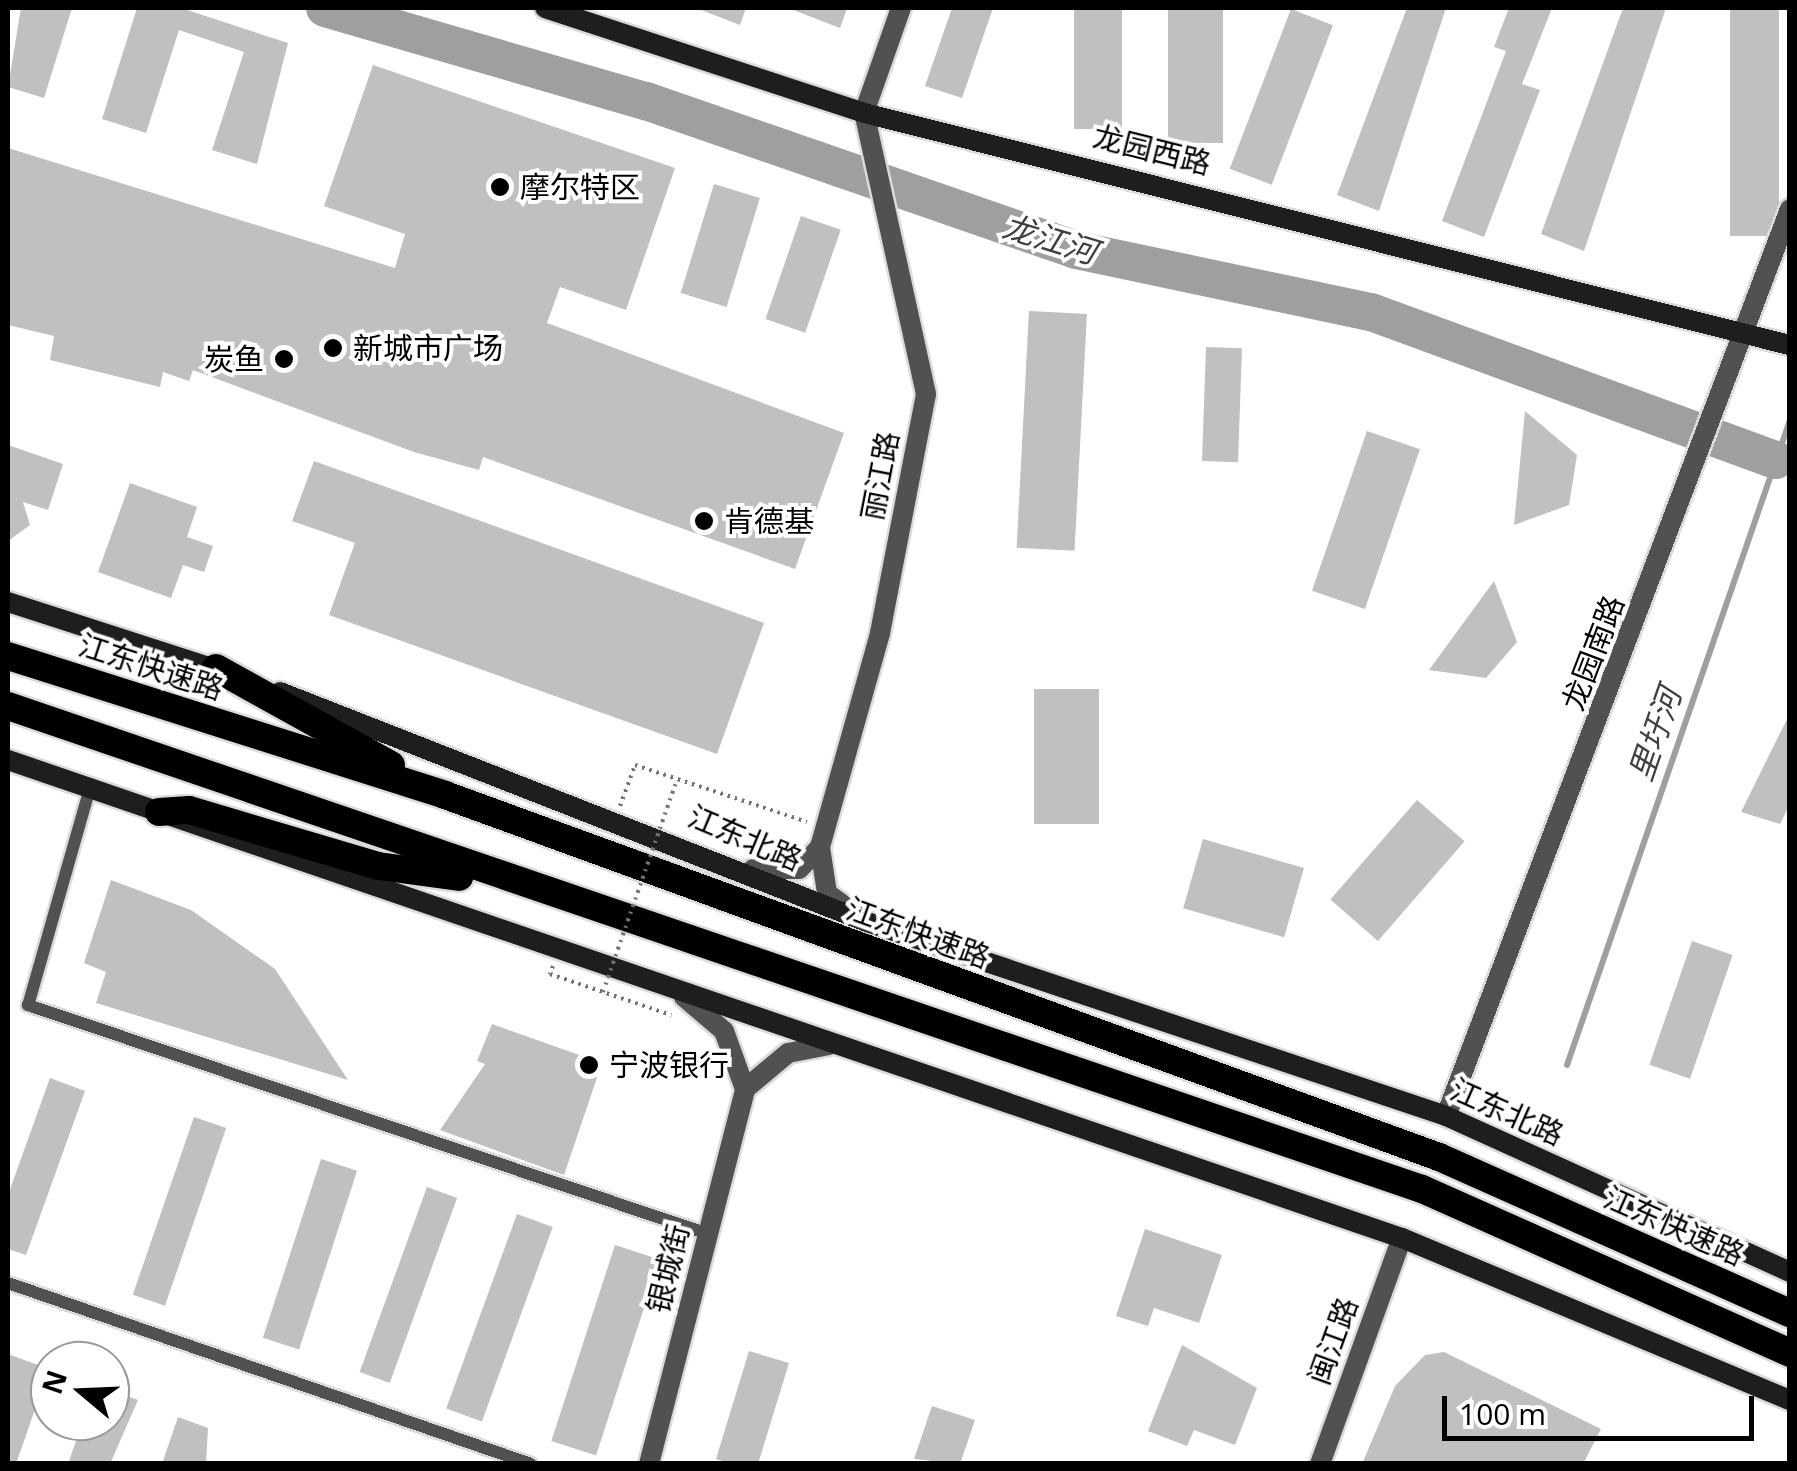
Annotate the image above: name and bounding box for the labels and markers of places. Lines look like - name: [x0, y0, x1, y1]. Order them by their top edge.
- place label: 摩尔特区: [520, 169, 640, 205]
- marker: 摩尔特区: [489, 176, 511, 198]
- place label: 新城市广场: [353, 330, 503, 366]
- marker: 新城市广场: [322, 337, 344, 359]
- place label: 炭鱼: [204, 341, 264, 377]
- marker: 炭鱼: [273, 348, 295, 370]
- place label: 肯德基: [724, 503, 814, 539]
- marker: 肯德基: [693, 510, 715, 532]
- place label: 宁波银行: [609, 1047, 729, 1083]
- marker: 宁波银行: [578, 1054, 600, 1076]

